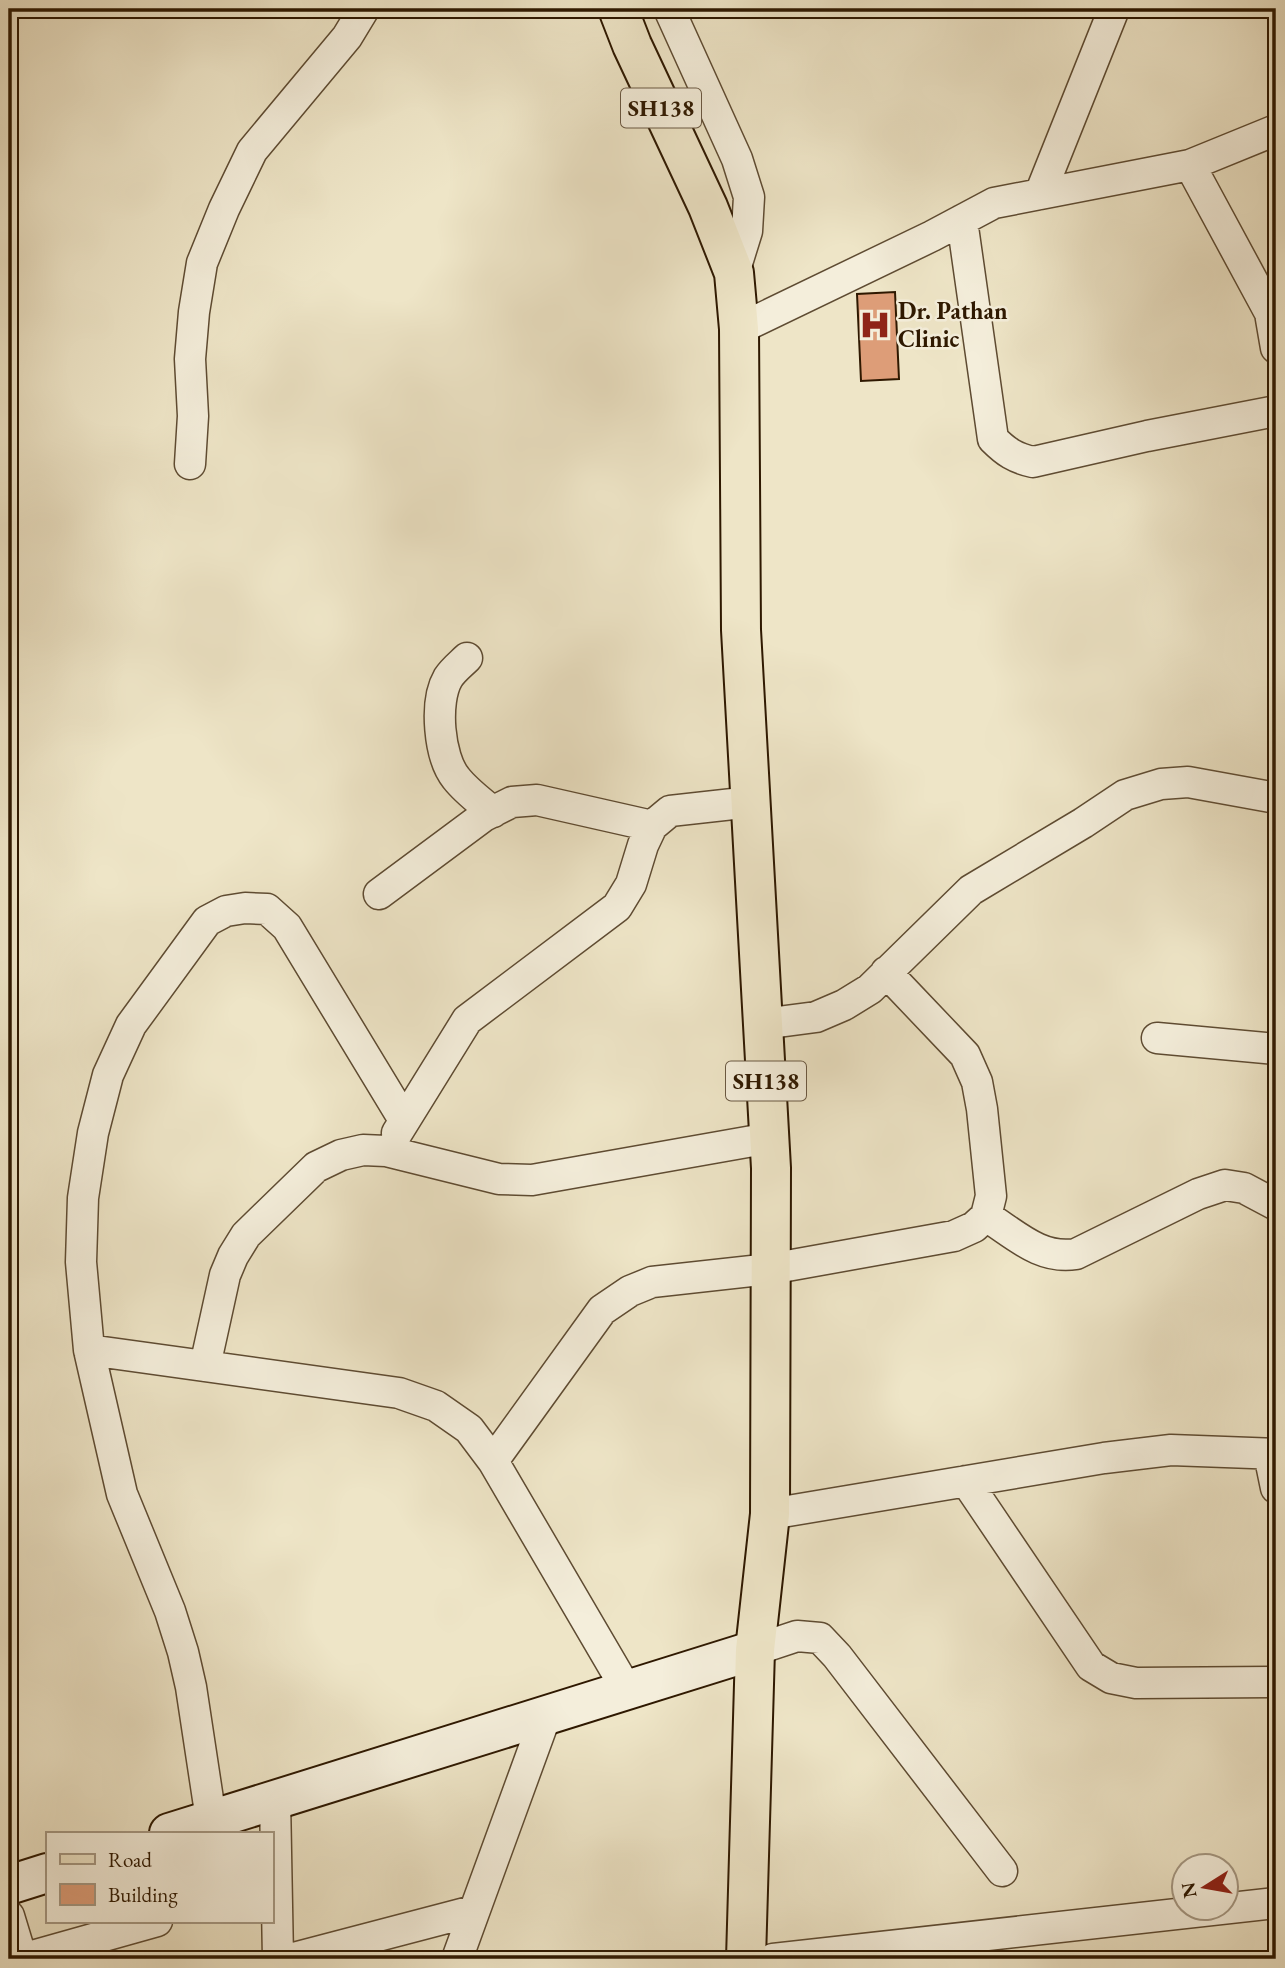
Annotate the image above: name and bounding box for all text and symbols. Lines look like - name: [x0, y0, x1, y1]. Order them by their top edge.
- road number: SH138: [621, 88, 701, 128]
- place label: Dr. Pathan Clinic: [898, 295, 1008, 354]
- hospital icon: Dr. Pathan Clinic: [858, 308, 892, 342]
- road number: SH138: [726, 1062, 806, 1100]
- legend: [46, 1832, 273, 1923]
- text: Road: [108, 1846, 152, 1873]
- north arrow: [1170, 1853, 1240, 1923]
- text: N: [1175, 1880, 1203, 1900]
- text: Building: [108, 1881, 178, 1908]

